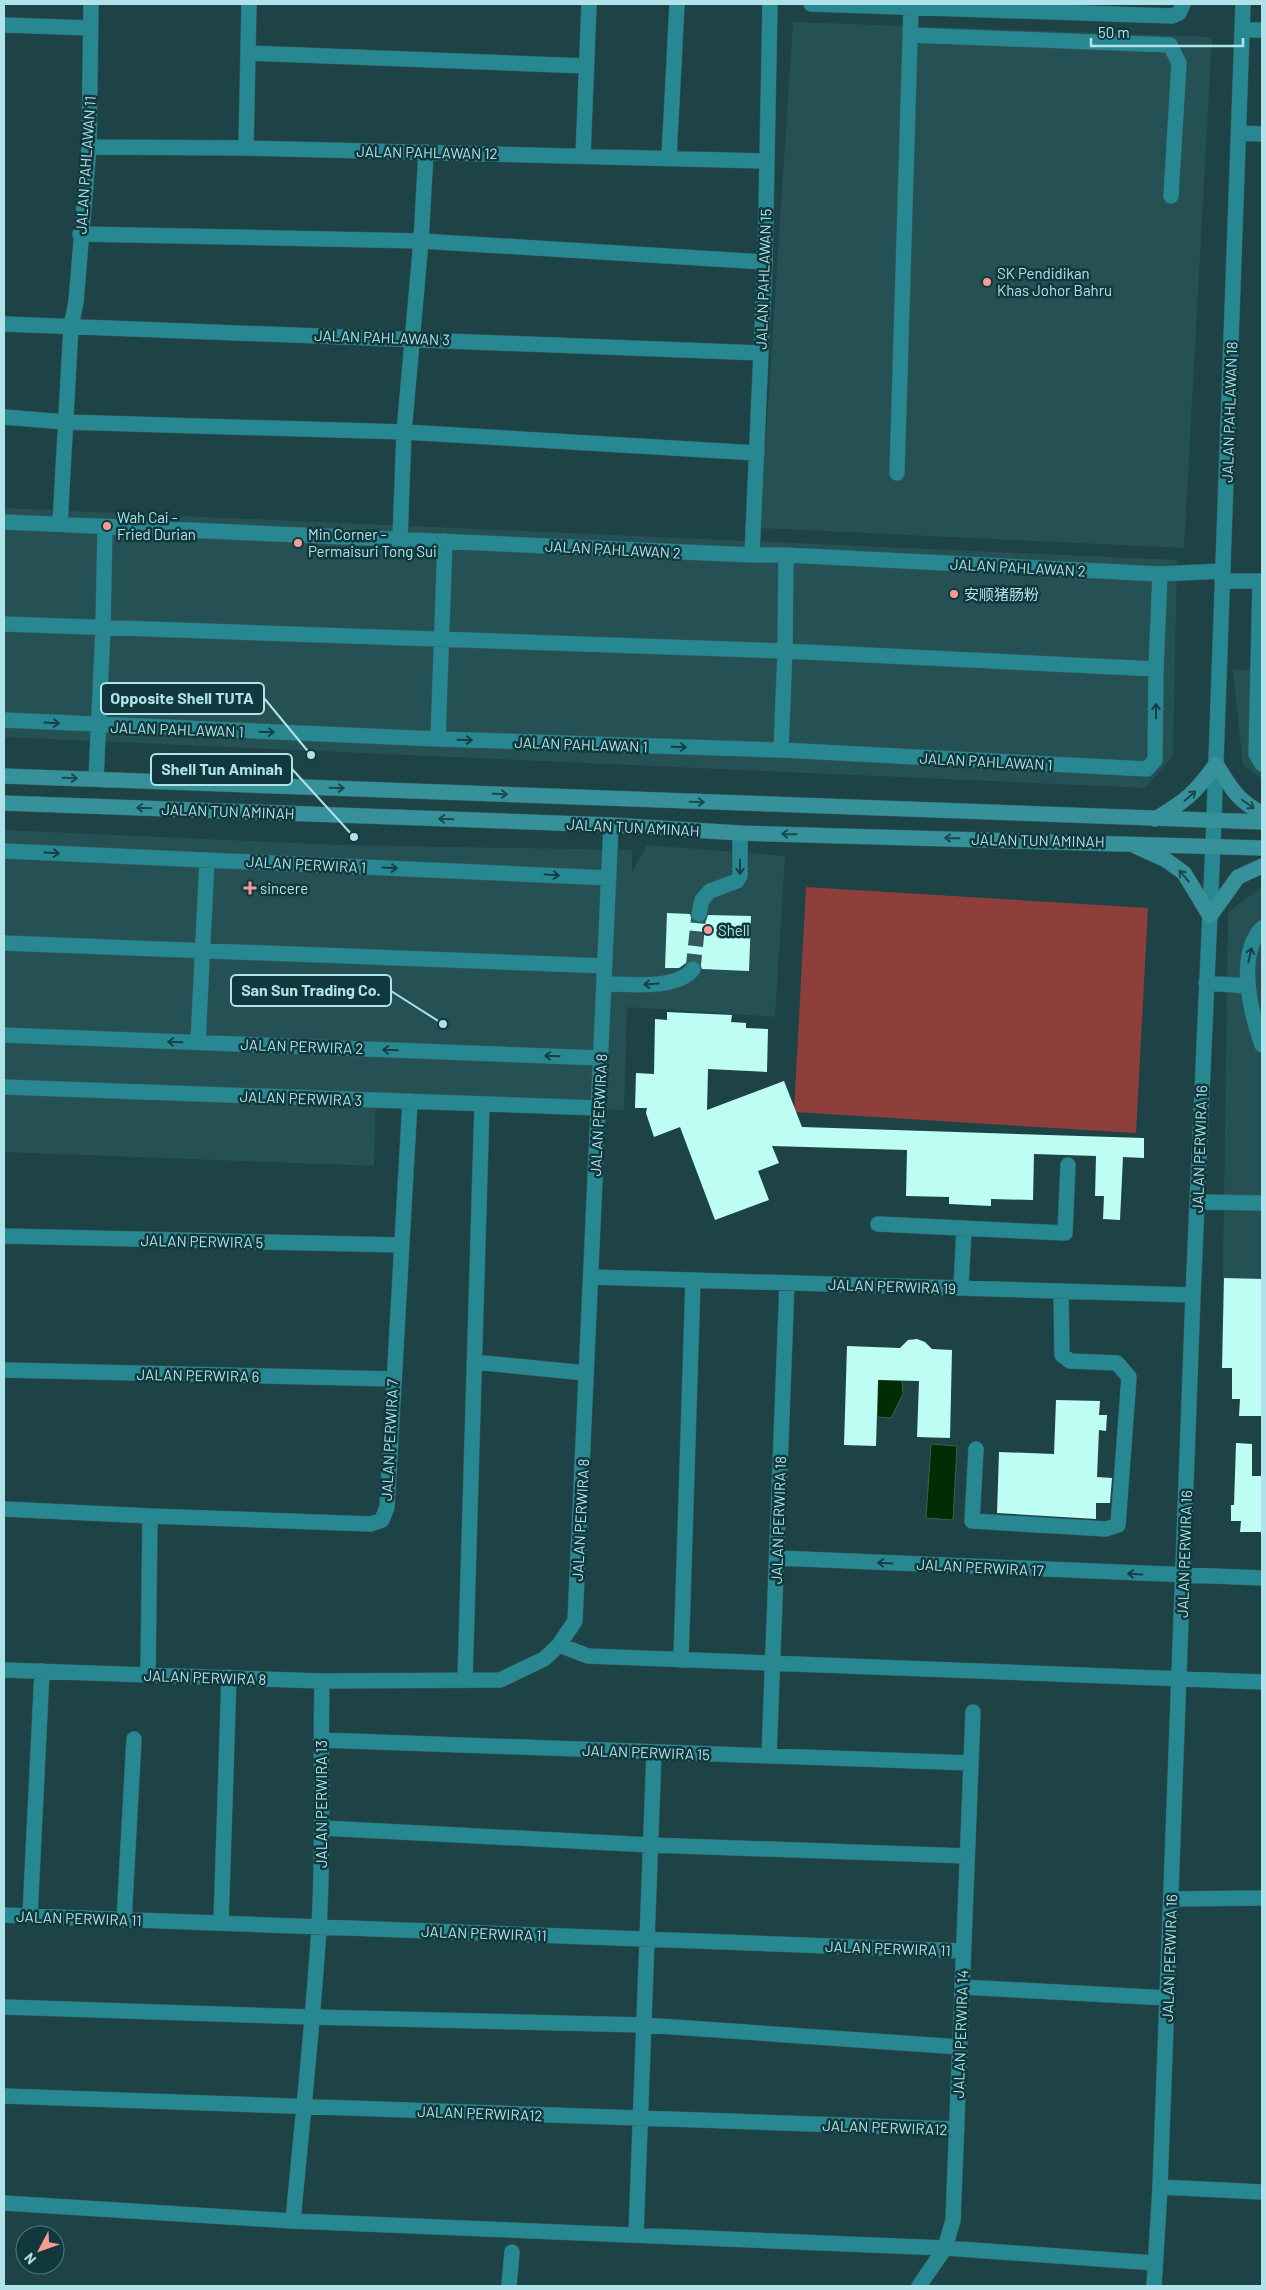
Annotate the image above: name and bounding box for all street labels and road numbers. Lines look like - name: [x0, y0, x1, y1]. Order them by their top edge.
- street label: JALAN PAHLAWAN 11: [71, 95, 99, 235]
- street label: JALAN PAHLAWAN 12: [356, 142, 498, 162]
- street label: JALAN PAHLAWAN 15: [752, 208, 774, 350]
- street label: JALAN PAHLAWAN 3: [314, 326, 450, 348]
- street label: JALAN PAHLAWAN 18: [1218, 341, 1240, 483]
- street label: JALAN PAHLAWAN 2: [545, 536, 681, 562]
- street label: JALAN PAHLAWAN 2: [950, 554, 1086, 580]
- street label: JALAN PAHLAWAN 1: [110, 718, 244, 740]
- street label: JALAN PAHLAWAN 1: [514, 733, 648, 755]
- street label: JALAN PAHLAWAN 1: [919, 749, 1053, 773]
- street label: JALAN TUN AMINAH: [161, 800, 295, 822]
- street label: JALAN TUN AMINAH: [566, 815, 700, 839]
- street label: JALAN TUN AMINAH: [971, 830, 1105, 850]
- street label: JALAN PERWIRA 1: [246, 852, 366, 876]
- street label: JALAN PERWIRA 2: [240, 1035, 364, 1057]
- street label: JALAN PERWIRA 8: [586, 1053, 610, 1177]
- street label: JALAN PERWIRA 16: [1188, 1085, 1210, 1213]
- street label: JALAN PERWIRA 3: [239, 1087, 363, 1109]
- street label: JALAN PERWIRA 5: [141, 1231, 263, 1251]
- street label: JALAN PERWIRA 19: [828, 1275, 956, 1297]
- street label: JALAN PERWIRA 6: [137, 1365, 259, 1385]
- street label: JALAN PERWIRA 7: [377, 1379, 401, 1501]
- street label: JALAN PERWIRA 18: [767, 1456, 789, 1584]
- street label: JALAN PERWIRA 8: [568, 1458, 592, 1582]
- street label: JALAN PERWIRA 16: [1173, 1490, 1195, 1618]
- street label: JALAN PERWIRA 17: [916, 1555, 1044, 1579]
- street label: JALAN PERWIRA 8: [143, 1666, 267, 1688]
- street label: JALAN PERWIRA 13: [312, 1740, 330, 1868]
- street label: JALAN PERWIRA 15: [582, 1741, 710, 1763]
- street label: JALAN PERWIRA 16: [1158, 1894, 1180, 2022]
- street label: JALAN PERWIRA 11: [16, 1907, 142, 1929]
- street label: JALAN PERWIRA 11: [421, 1922, 547, 1944]
- street label: JALAN PERWIRA 11: [825, 1937, 951, 1959]
- street label: JALAN PERWIRA 14: [949, 1969, 971, 2099]
- street label: JALAN PERWIRA12: [417, 2102, 543, 2124]
- street label: JALAN PERWIRA12: [822, 2116, 948, 2138]

